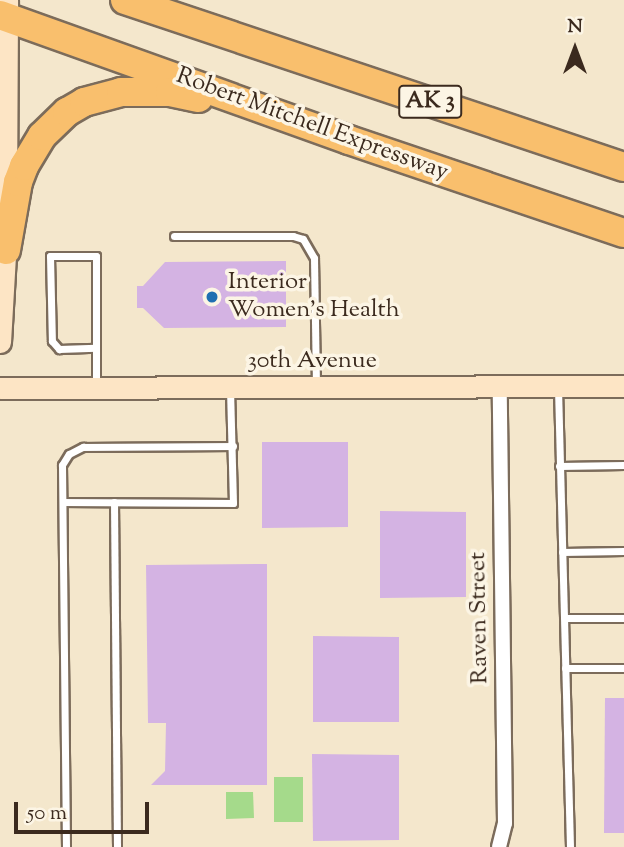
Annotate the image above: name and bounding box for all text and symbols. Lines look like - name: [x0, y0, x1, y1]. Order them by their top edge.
- north arrow: [540, 14, 610, 84]
- text: N: [567, 14, 583, 41]
- street label: Robert Mitchell Expressway: [172, 62, 452, 188]
- road number: AK 3: [397, 82, 463, 122]
- place label: Interior Women's Health: [228, 269, 400, 325]
- marker: Interior Women's Health: [202, 287, 222, 307]
- street label: 30th Avenue: [247, 348, 377, 376]
- street label: Raven Street: [464, 552, 496, 684]
- scale bar: [18, 788, 152, 832]
- text: 50 m: [27, 799, 67, 829]

